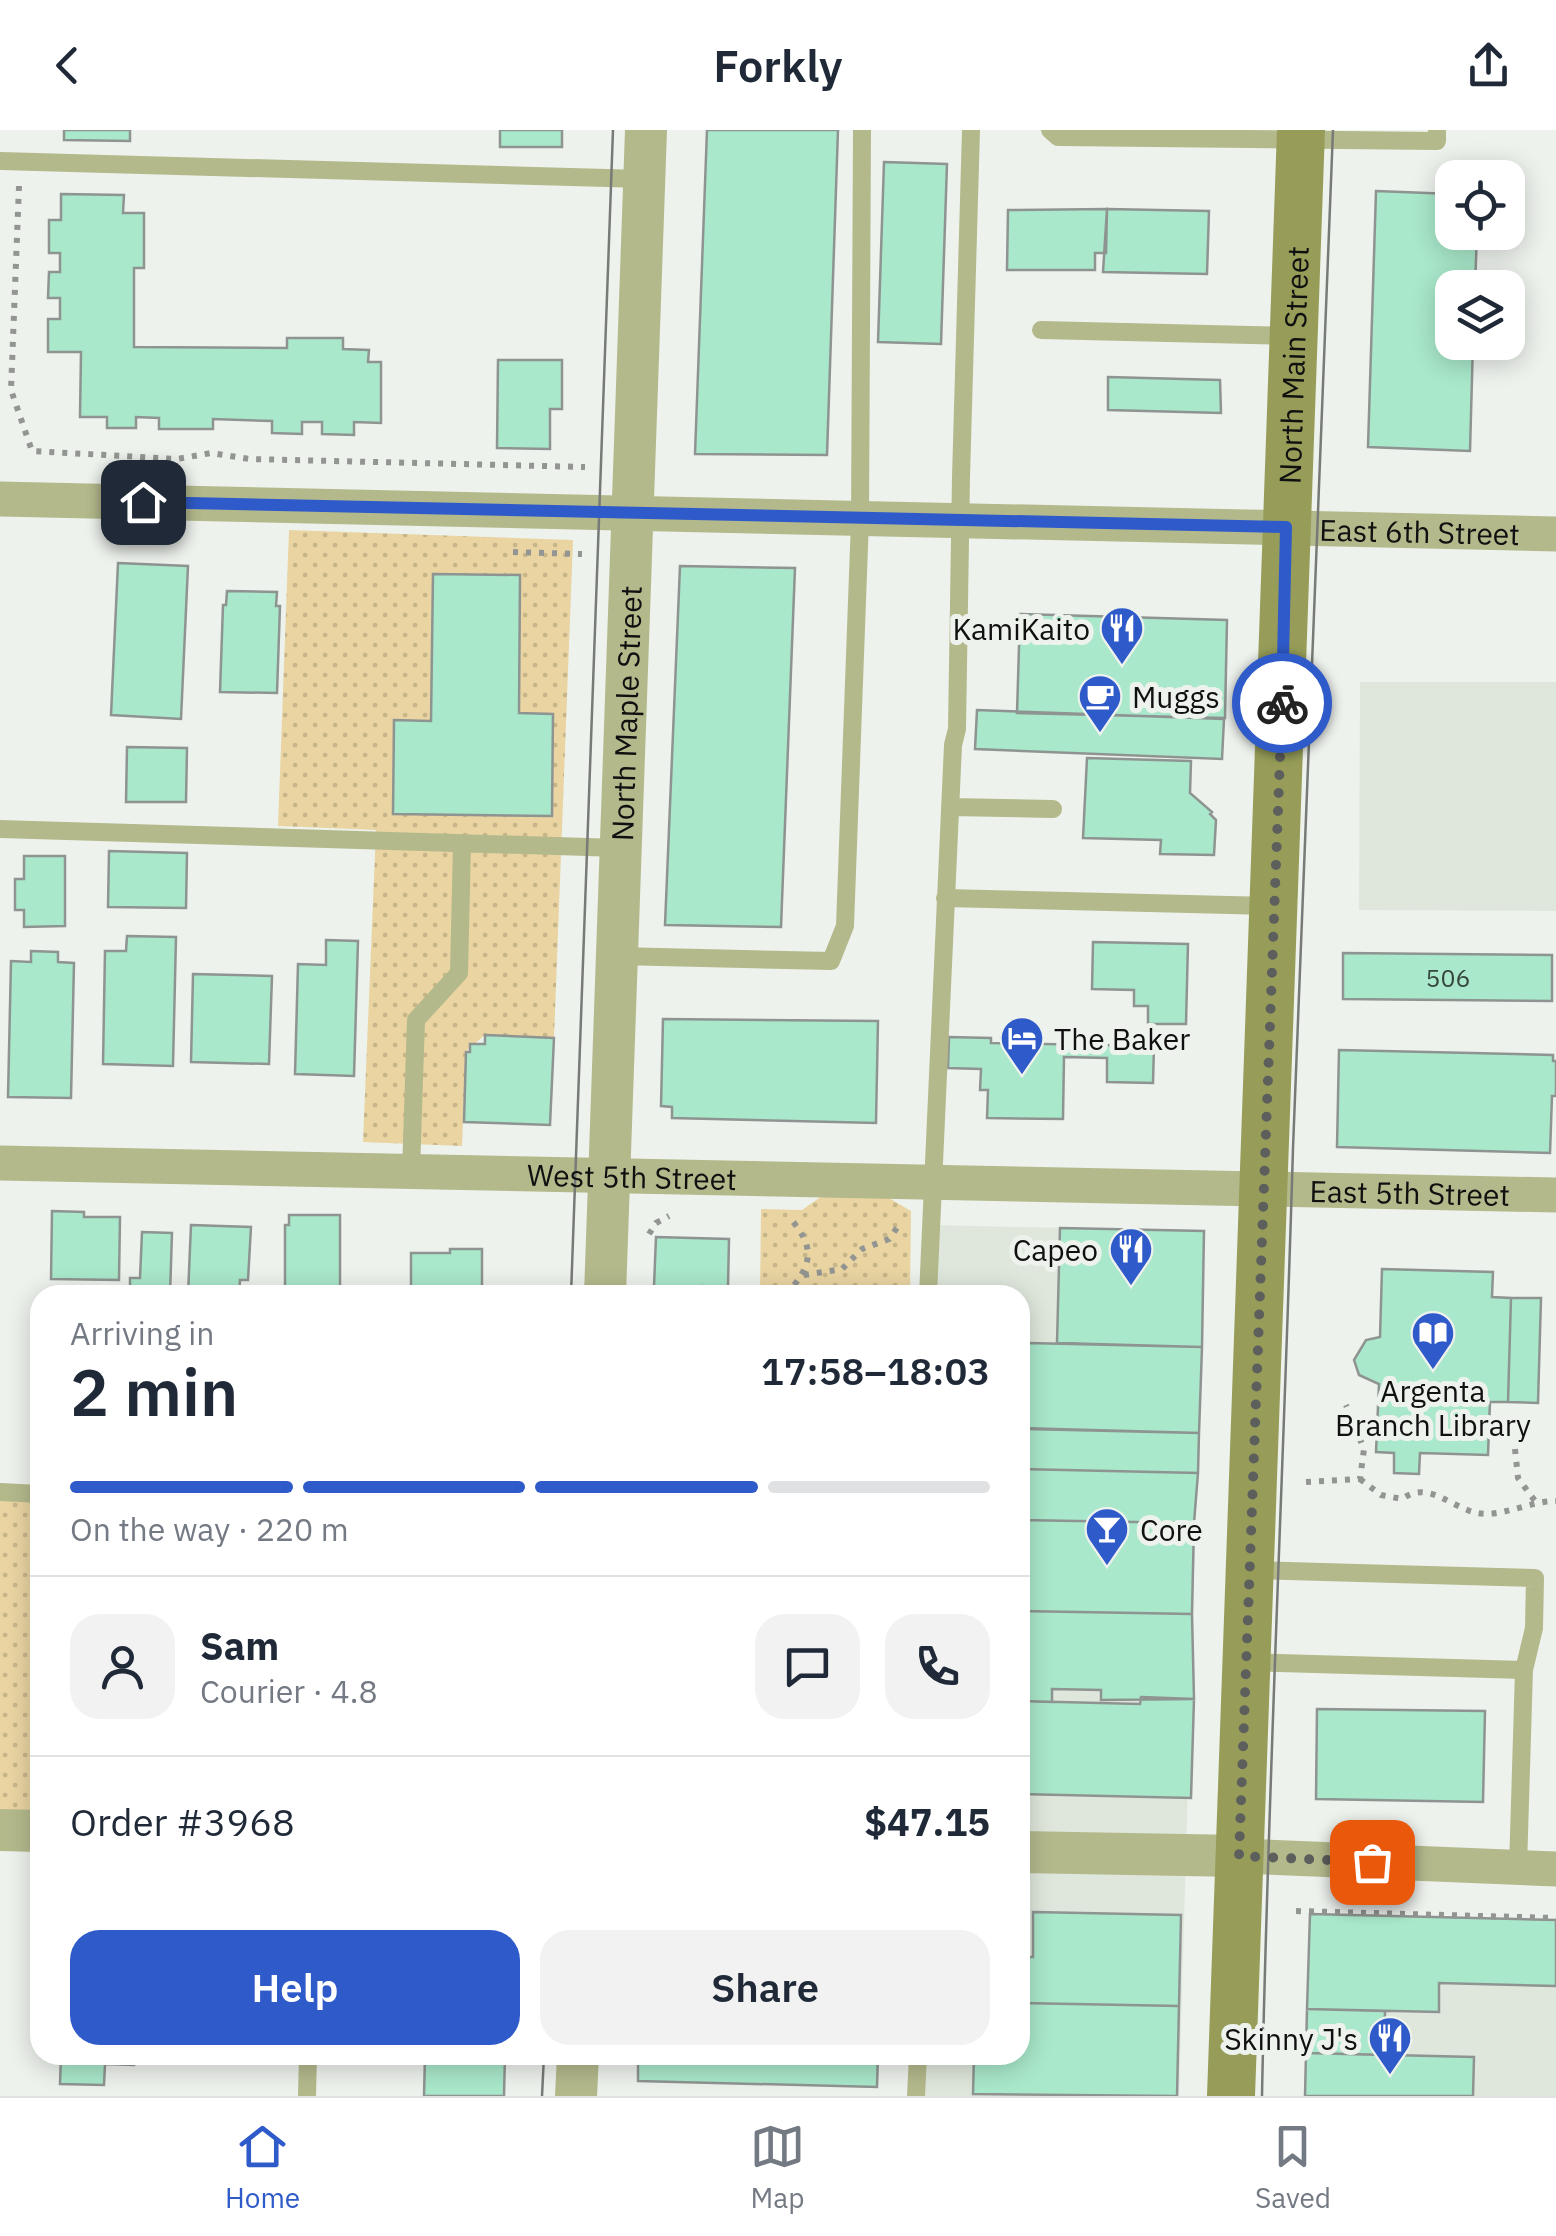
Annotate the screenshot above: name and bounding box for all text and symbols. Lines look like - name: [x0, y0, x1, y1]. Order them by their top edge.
- text: Forkly: [713, 36, 843, 94]
- icon: back: [40, 38, 95, 93]
- icon: share: [1461, 38, 1516, 93]
- map controls: [1435, 160, 1525, 360]
- button: locate: [1435, 160, 1525, 250]
- street label: North Main Street: [1269, 245, 1316, 485]
- button: layers: [1435, 270, 1525, 360]
- pin: [101, 460, 186, 545]
- icon: home: [116, 475, 171, 530]
- street label: East 6th Street: [1319, 509, 1520, 553]
- street label: North Maple Street: [601, 585, 649, 842]
- restaurant icon: KamiKaito: [1099, 605, 1145, 666]
- place label: KamiKaito: [952, 609, 1090, 648]
- courier: [1232, 653, 1332, 753]
- cafe icon: Muggs: [1077, 673, 1123, 734]
- icon: bike: [1255, 676, 1310, 731]
- place label: Muggs: [1132, 677, 1220, 716]
- house number: 506: [1425, 961, 1471, 994]
- hotel icon: The Baker: [999, 1015, 1045, 1076]
- place label: The Baker: [1054, 1019, 1190, 1058]
- street label: West 5th Street: [527, 1154, 737, 1198]
- street label: East 5th Street: [1309, 1170, 1510, 1214]
- restaurant icon: Capeo: [1108, 1226, 1154, 1287]
- place label: Capeo: [1013, 1230, 1098, 1269]
- library icon: Argenta Branch Library: [1410, 1310, 1456, 1371]
- text: Arriving in: [70, 1312, 215, 1354]
- text: 17:58–18:03: [761, 1346, 990, 1395]
- text: 2 min: [70, 1349, 238, 1434]
- place label: Argenta Branch Library: [1335, 1371, 1531, 1444]
- bar icon: Core: [1084, 1506, 1130, 1567]
- text: On the way · 220 m: [70, 1508, 349, 1550]
- place label: Core: [1140, 1510, 1203, 1549]
- button: person: [70, 1614, 175, 1719]
- button: chat: [755, 1614, 860, 1719]
- button: phone: [885, 1614, 990, 1719]
- text: Sam: [200, 1621, 279, 1670]
- text: Courier · 4.8: [200, 1670, 378, 1712]
- text: Order #3968: [70, 1797, 295, 1846]
- text: $47.15: [864, 1797, 990, 1846]
- pin: [1330, 1820, 1415, 1905]
- icon: bag: [1345, 1835, 1400, 1890]
- button: Help: [70, 1930, 520, 2045]
- button: Share: [540, 1930, 990, 2045]
- restaurant icon: Skinny J's: [1367, 2015, 1413, 2076]
- place label: Skinny J's: [1224, 2019, 1358, 2058]
- tab: Home: [225, 2119, 300, 2216]
- tab: Map: [750, 2119, 805, 2216]
- tab: Saved: [1255, 2119, 1331, 2216]

